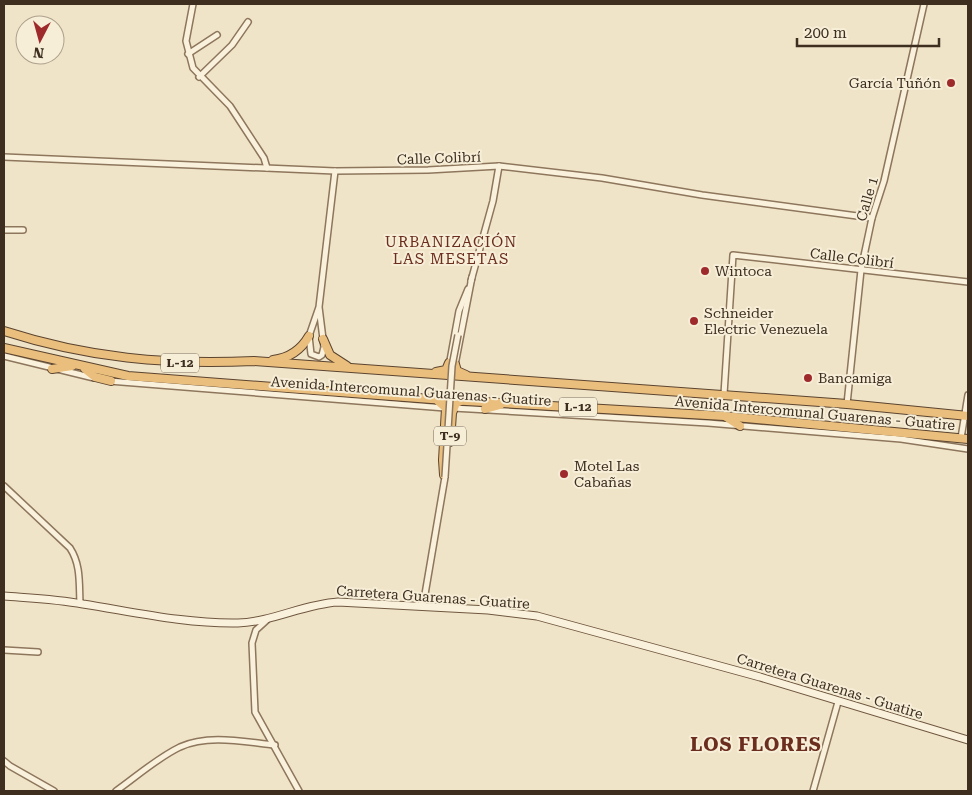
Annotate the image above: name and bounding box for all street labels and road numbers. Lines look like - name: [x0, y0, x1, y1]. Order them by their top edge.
- street label: Calle Colibrí: [397, 149, 482, 167]
- street label: Calle 1: [853, 175, 881, 223]
- street label: Calle Colibrí: [809, 245, 895, 271]
- road number: L-12: [161, 353, 199, 372]
- street label: Avenida Intercomunal Guarenas - Guatire: [270, 373, 552, 409]
- street label: Avenida Intercomunal Guarenas - Guatire: [674, 393, 956, 433]
- road number: L-12: [559, 398, 597, 417]
- road number: T-9: [434, 426, 466, 446]
- street label: Carretera Guarenas - Guatire: [336, 582, 531, 612]
- street label: Carretera Guarenas - Guatire: [735, 650, 925, 722]

